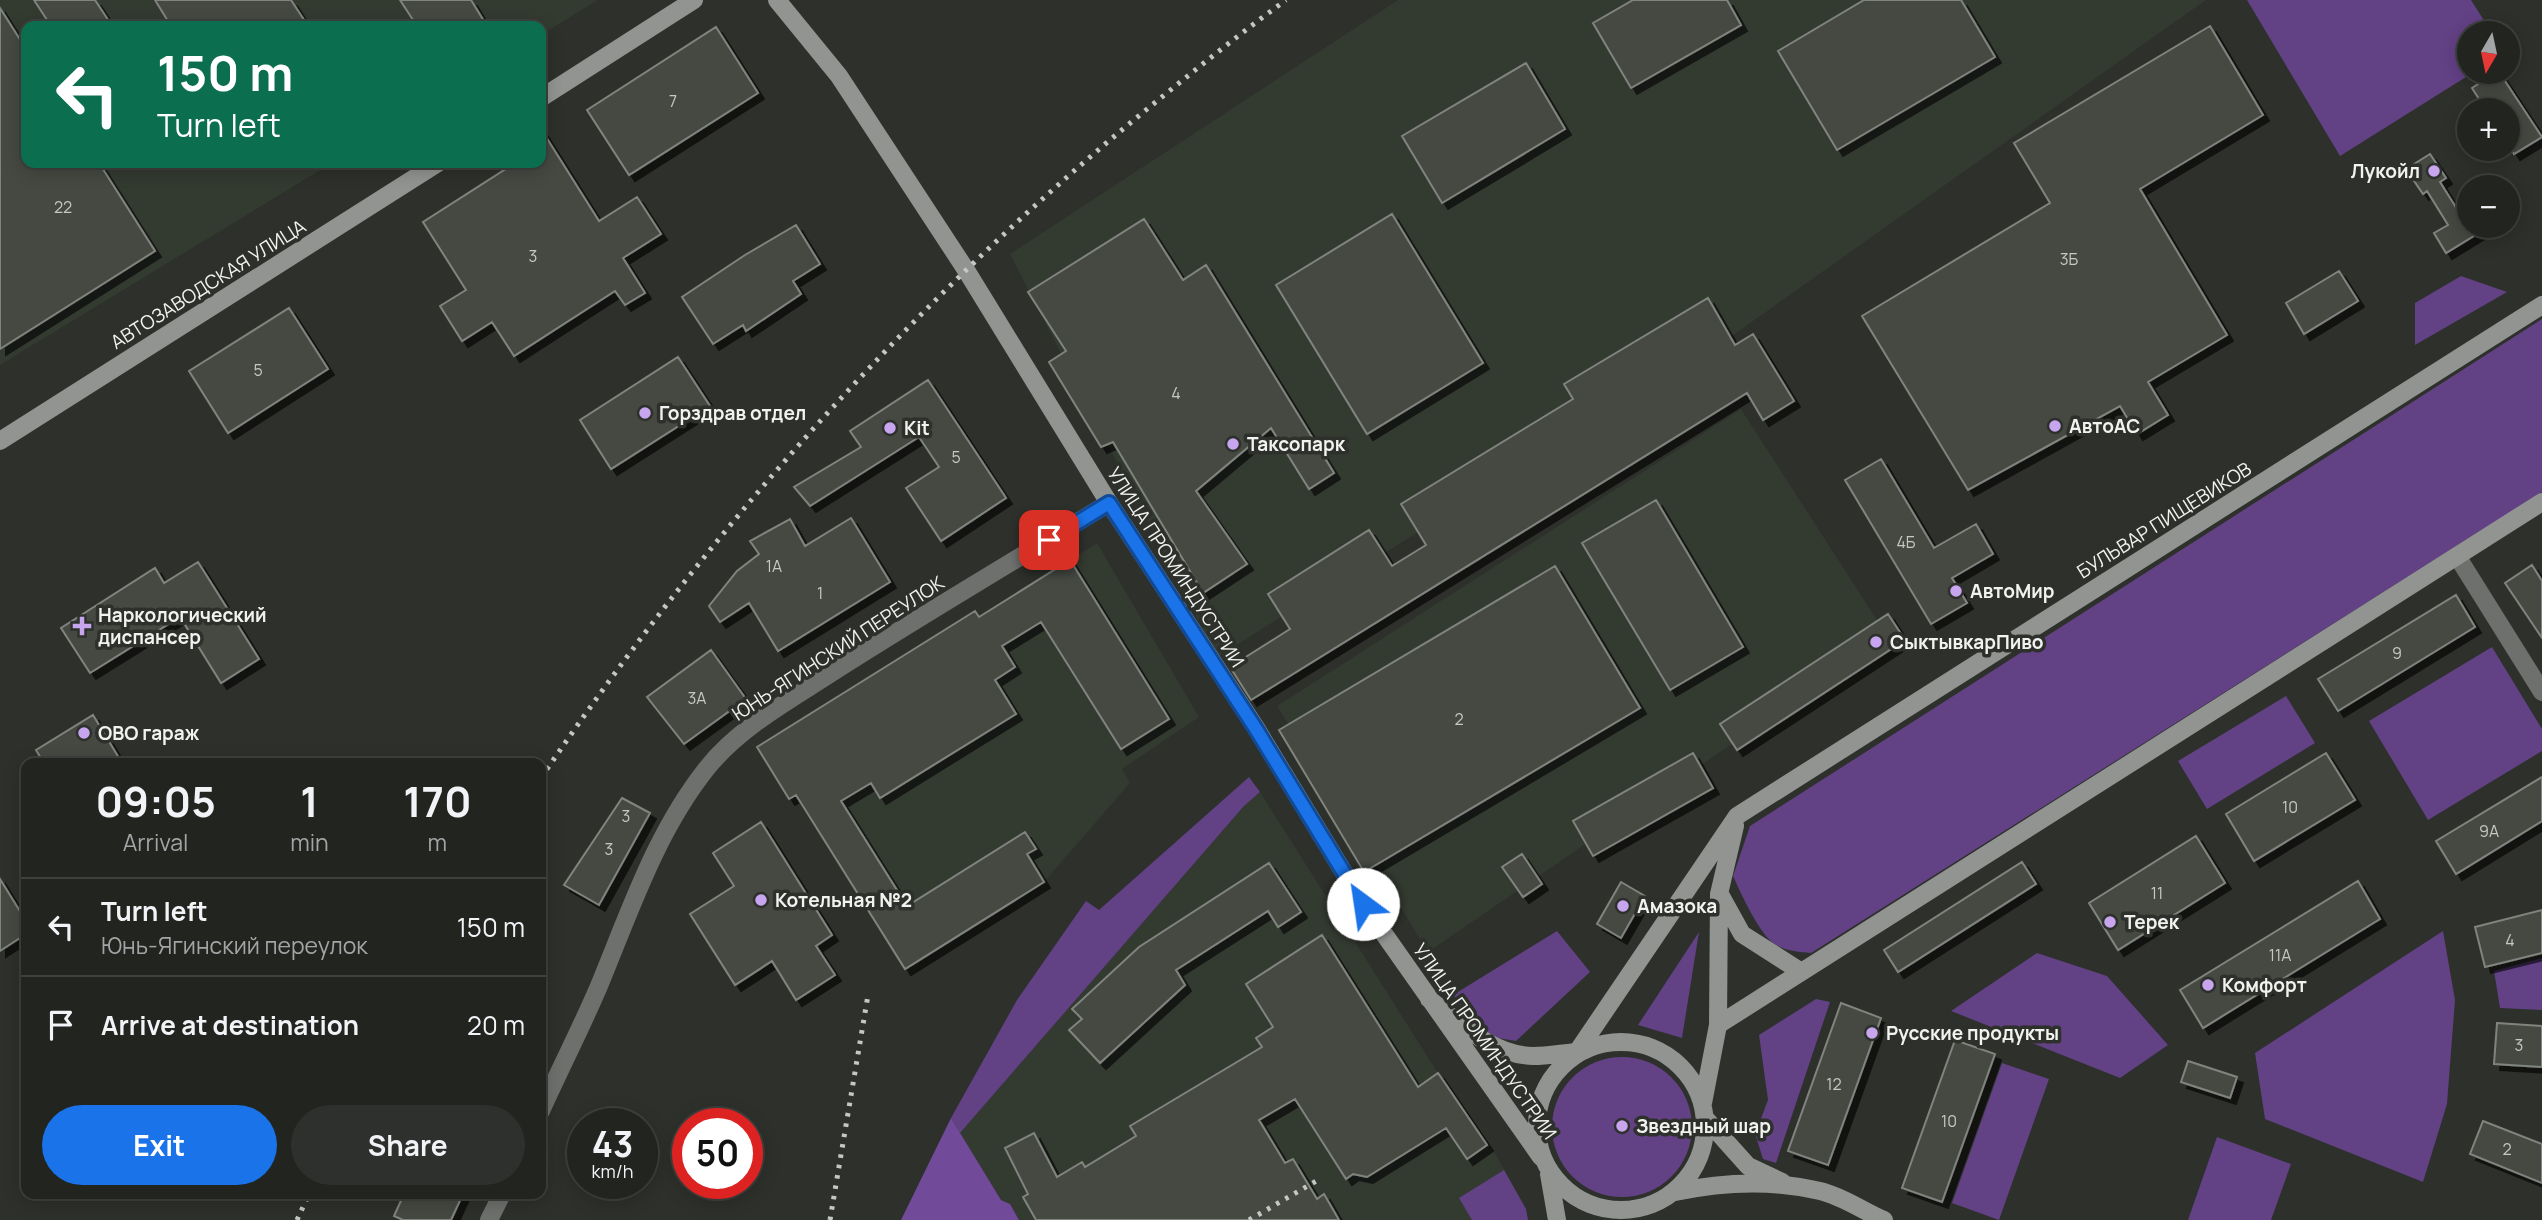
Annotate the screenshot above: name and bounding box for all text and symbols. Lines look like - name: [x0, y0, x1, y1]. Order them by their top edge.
- north arrow: [2457, 21, 2520, 84]
- map controls: [2457, 21, 2520, 238]
- text: 150 m: [157, 39, 293, 106]
- icon: left: [42, 49, 133, 140]
- house number: 7: [669, 90, 677, 112]
- button: +: [2457, 98, 2520, 161]
- text: Turn left: [157, 103, 281, 147]
- place label: Лукойл: [2351, 158, 2420, 184]
- marker: Лукойл: [2426, 163, 2442, 179]
- button: −: [2457, 175, 2520, 238]
- house number: 22: [54, 196, 72, 218]
- street label: АВТОЗАВОДСКАЯ УЛИЦА: [105, 213, 311, 355]
- house number: 3: [529, 245, 537, 267]
- house number: 3Б: [2060, 248, 2079, 270]
- house number: 5: [253, 359, 263, 381]
- house number: 4: [1171, 382, 1181, 404]
- place label: Горздрав отдел: [659, 400, 806, 426]
- marker: Горздрав отдел: [637, 405, 653, 421]
- place label: АвтоАС: [2069, 413, 2140, 439]
- place label: Kit: [904, 415, 930, 441]
- marker: АвтоАС: [2047, 418, 2063, 434]
- marker: Kit: [882, 420, 898, 436]
- place label: Таксопарк: [1247, 431, 1346, 457]
- marker: Таксопарк: [1225, 436, 1241, 452]
- house number: 5: [951, 446, 961, 468]
- street label: БУЛЬВАР ПИЩЕВИКОВ: [2072, 456, 2256, 584]
- street label: УЛИЦА ПРОМИНДУСТРИИ: [1101, 462, 1251, 672]
- pin: [1019, 510, 1079, 570]
- icon: arrive: [1030, 521, 1068, 559]
- house number: 4Б: [1896, 531, 1916, 553]
- house number: 1А: [766, 555, 782, 577]
- street label: ЮНЬ-ЯГИНСКИЙ ПЕРЕУЛОК: [727, 569, 950, 726]
- place label: АвтоМир: [1970, 578, 2055, 604]
- house number: 1: [817, 582, 823, 604]
- marker: АвтоМир: [1948, 583, 1964, 599]
- place label: Наркологический диспансер: [98, 602, 267, 650]
- marker: Наркологический диспансер: [72, 616, 92, 636]
- place label: СыктывкарПиво: [1890, 629, 2044, 655]
- marker: СыктывкарПиво: [1868, 634, 1884, 650]
- house number: 9: [2392, 642, 2402, 664]
- house number: 3А: [688, 687, 706, 709]
- house number: 2: [1454, 708, 1464, 730]
- place label: ОВО гараж: [98, 720, 200, 746]
- marker: ОВО гараж: [76, 725, 92, 741]
- text: 09:05: [95, 772, 216, 830]
- text: 1: [300, 772, 319, 830]
- text: 170: [403, 772, 472, 830]
- house number: 10: [2282, 796, 2298, 818]
- house number: 3: [622, 805, 630, 827]
- house number: 9А: [2479, 820, 2499, 842]
- text: Arrival: [123, 826, 188, 858]
- text: min: [290, 826, 329, 858]
- text: m: [428, 826, 447, 858]
- house number: 3: [605, 838, 613, 860]
- position arrow: [1326, 867, 1400, 941]
- house number: 11: [2151, 882, 2163, 904]
- place label: Котельная №2: [775, 887, 912, 913]
- marker: Котельная №2: [753, 892, 769, 908]
- text: Turn left: [101, 893, 208, 929]
- place label: Амазока: [1637, 893, 1717, 919]
- marker: Амазока: [1615, 898, 1631, 914]
- icon: left: [42, 908, 80, 946]
- text: 150 m: [457, 909, 525, 945]
- place label: Терек: [2124, 909, 2180, 935]
- marker: Терек: [2102, 914, 2118, 930]
- text: Юнь-Ягинский переулок: [101, 929, 368, 961]
- house number: 4: [2505, 929, 2515, 951]
- street label: УЛИЦА ПРОМИНДУСТРИИ: [1407, 938, 1563, 1144]
- house number: 11А: [2269, 944, 2291, 966]
- place label: Комфорт: [2222, 972, 2307, 998]
- marker: Комфорт: [2200, 977, 2216, 993]
- icon: arrive: [42, 1006, 80, 1044]
- text: Arrive at destination: [101, 1007, 359, 1043]
- text: 20 m: [467, 1007, 525, 1043]
- place label: Русские продукты: [1886, 1020, 2059, 1046]
- marker: Русские продукты: [1864, 1025, 1880, 1041]
- house number: 3: [2515, 1034, 2523, 1056]
- house number: 12: [1826, 1073, 1842, 1095]
- button: Exit: [42, 1105, 277, 1185]
- button: Share: [291, 1105, 525, 1185]
- speed limit sign: 50: [672, 1108, 763, 1199]
- house number: 10: [1941, 1110, 1957, 1132]
- place label: Звездный шар: [1636, 1113, 1771, 1139]
- marker: Звездный шар: [1614, 1118, 1630, 1134]
- text: 43: [592, 1120, 633, 1168]
- house number: 2: [2502, 1138, 2512, 1160]
- text: km/h: [592, 1159, 633, 1183]

